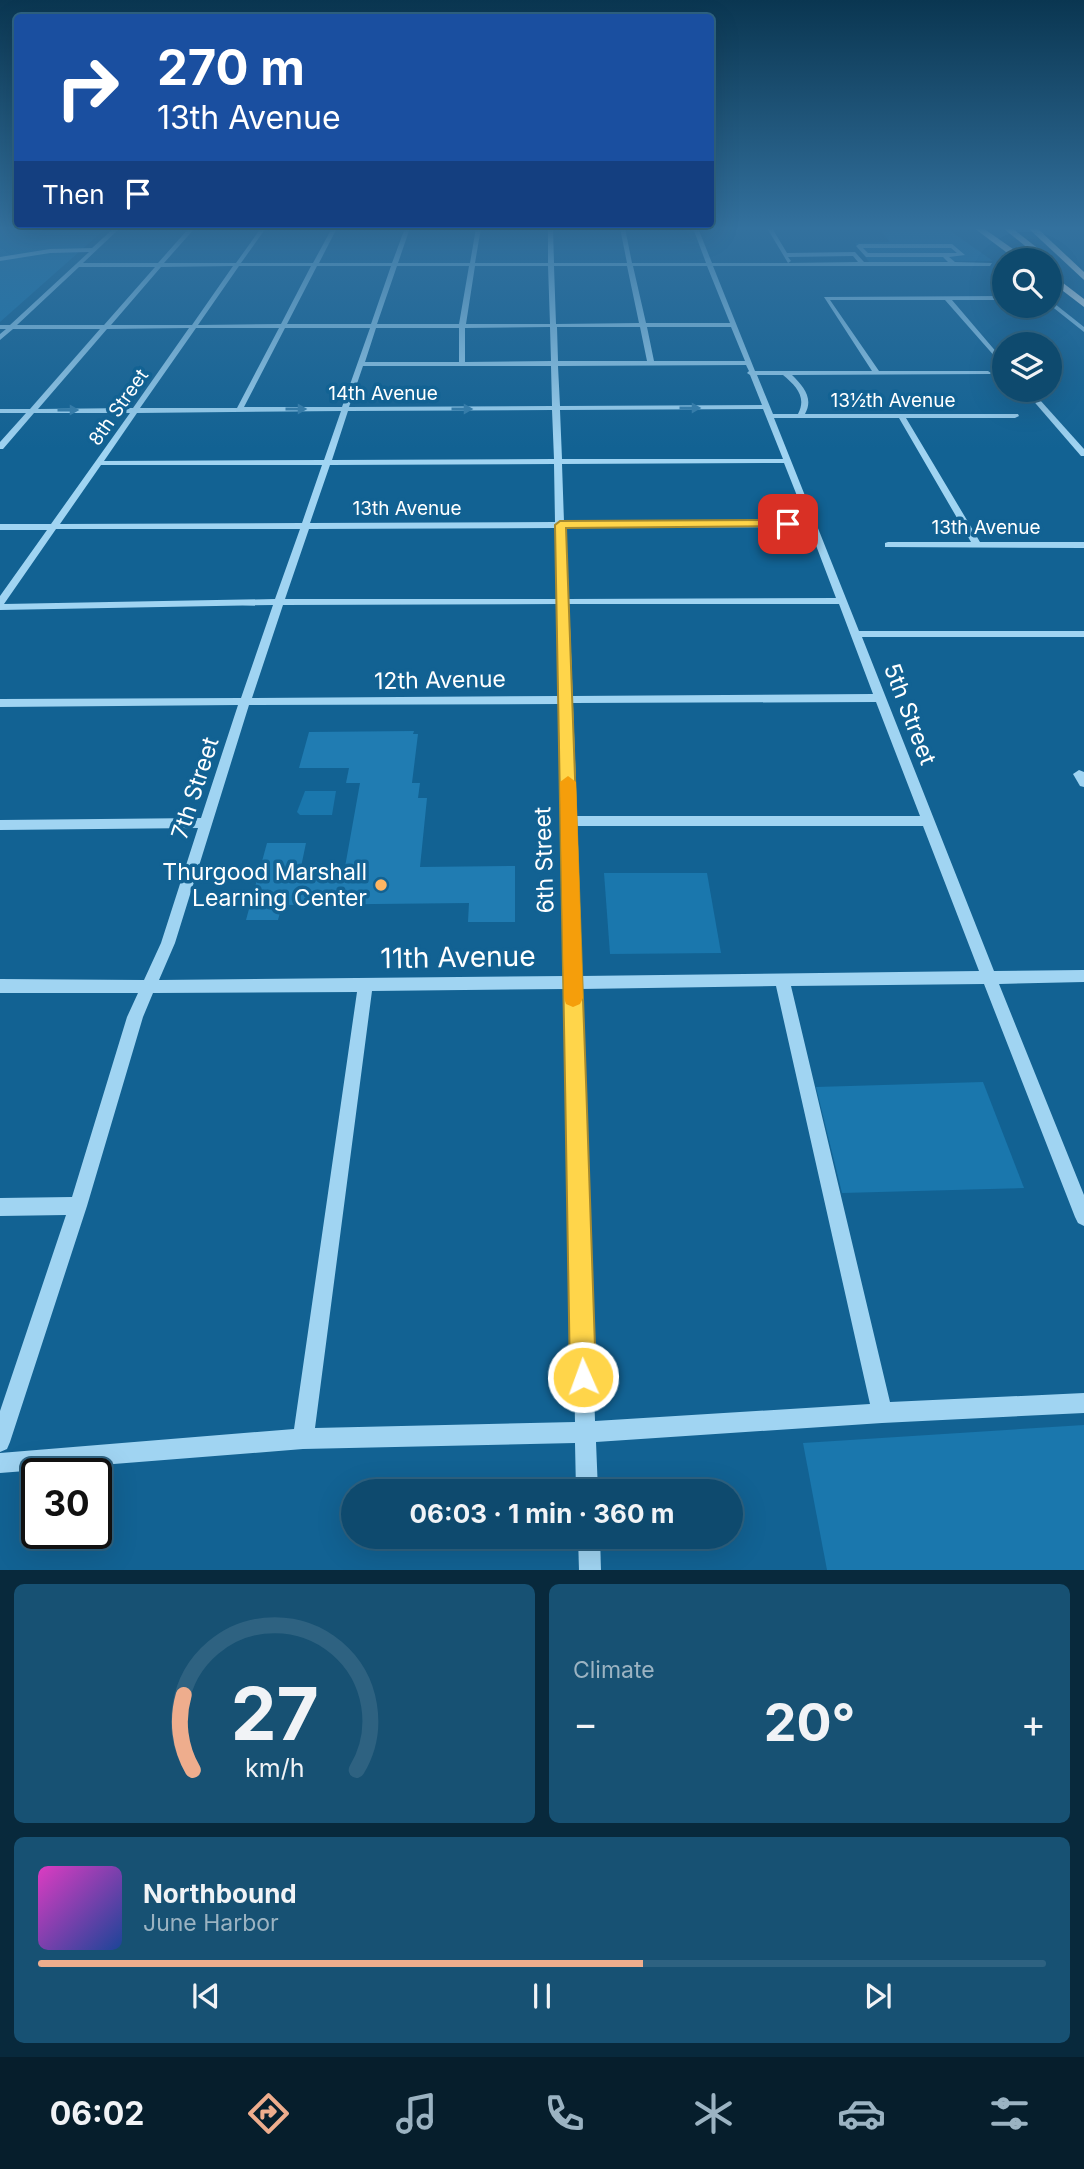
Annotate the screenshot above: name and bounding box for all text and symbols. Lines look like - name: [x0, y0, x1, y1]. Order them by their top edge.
- text: 270 m: [157, 38, 305, 97]
- icon: right: [42, 42, 133, 133]
- text: 13th Avenue: [157, 98, 341, 137]
- icon: arrive: [119, 175, 157, 213]
- text: Then: [42, 179, 105, 210]
- map controls: [992, 248, 1062, 402]
- button: search: [992, 248, 1062, 318]
- button: layers: [992, 332, 1062, 402]
- street label: 8th Street: [84, 365, 153, 450]
- street label: 14th Avenue: [328, 382, 438, 405]
- street label: 13½th Avenue: [830, 389, 956, 412]
- one-way arrow: [679, 402, 701, 414]
- one-way arrow: [285, 403, 307, 415]
- one-way arrow: [451, 403, 473, 415]
- one-way arrow: [57, 404, 79, 416]
- pin: [758, 494, 818, 554]
- street label: 13th Avenue: [353, 497, 462, 520]
- icon: arrive: [769, 505, 807, 543]
- street label: 13th Avenue: [932, 516, 1041, 539]
- street label: 5th Street: [878, 659, 942, 769]
- street label: 12th Avenue: [374, 665, 506, 695]
- street label: 7th Street: [165, 733, 225, 843]
- street label: 6th Street: [528, 806, 560, 914]
- place label: Thurgood Marshall Learning Center: [162, 858, 367, 912]
- marker: Thurgood Marshall Learning Center: [373, 877, 389, 893]
- street label: 11th Avenue: [380, 939, 536, 975]
- position arrow: [546, 1340, 620, 1414]
- speed limit sign: 30: [21, 1458, 112, 1549]
- text: 06:03 · 1 min · 360 m: [410, 1498, 674, 1529]
- text: Climate: [573, 1656, 655, 1684]
- text: 27: [230, 1669, 319, 1758]
- text: 20°: [764, 1691, 855, 1754]
- text: −: [573, 1700, 598, 1746]
- text: +: [1021, 1700, 1046, 1746]
- text: km/h: [245, 1752, 304, 1782]
- text: Northbound: [143, 1878, 297, 1909]
- text: June Harbor: [143, 1909, 279, 1937]
- icon: previous: [187, 1977, 225, 2015]
- icon: pause: [523, 1977, 561, 2015]
- icon: next: [859, 1977, 897, 2015]
- icon: directions: [244, 2089, 293, 2138]
- icon: music: [392, 2089, 441, 2138]
- icon: phone: [540, 2089, 589, 2138]
- icon: climate: [689, 2089, 738, 2138]
- icon: car: [837, 2089, 886, 2138]
- icon: filters: [985, 2089, 1034, 2138]
- text: 06:02: [50, 2094, 144, 2133]

